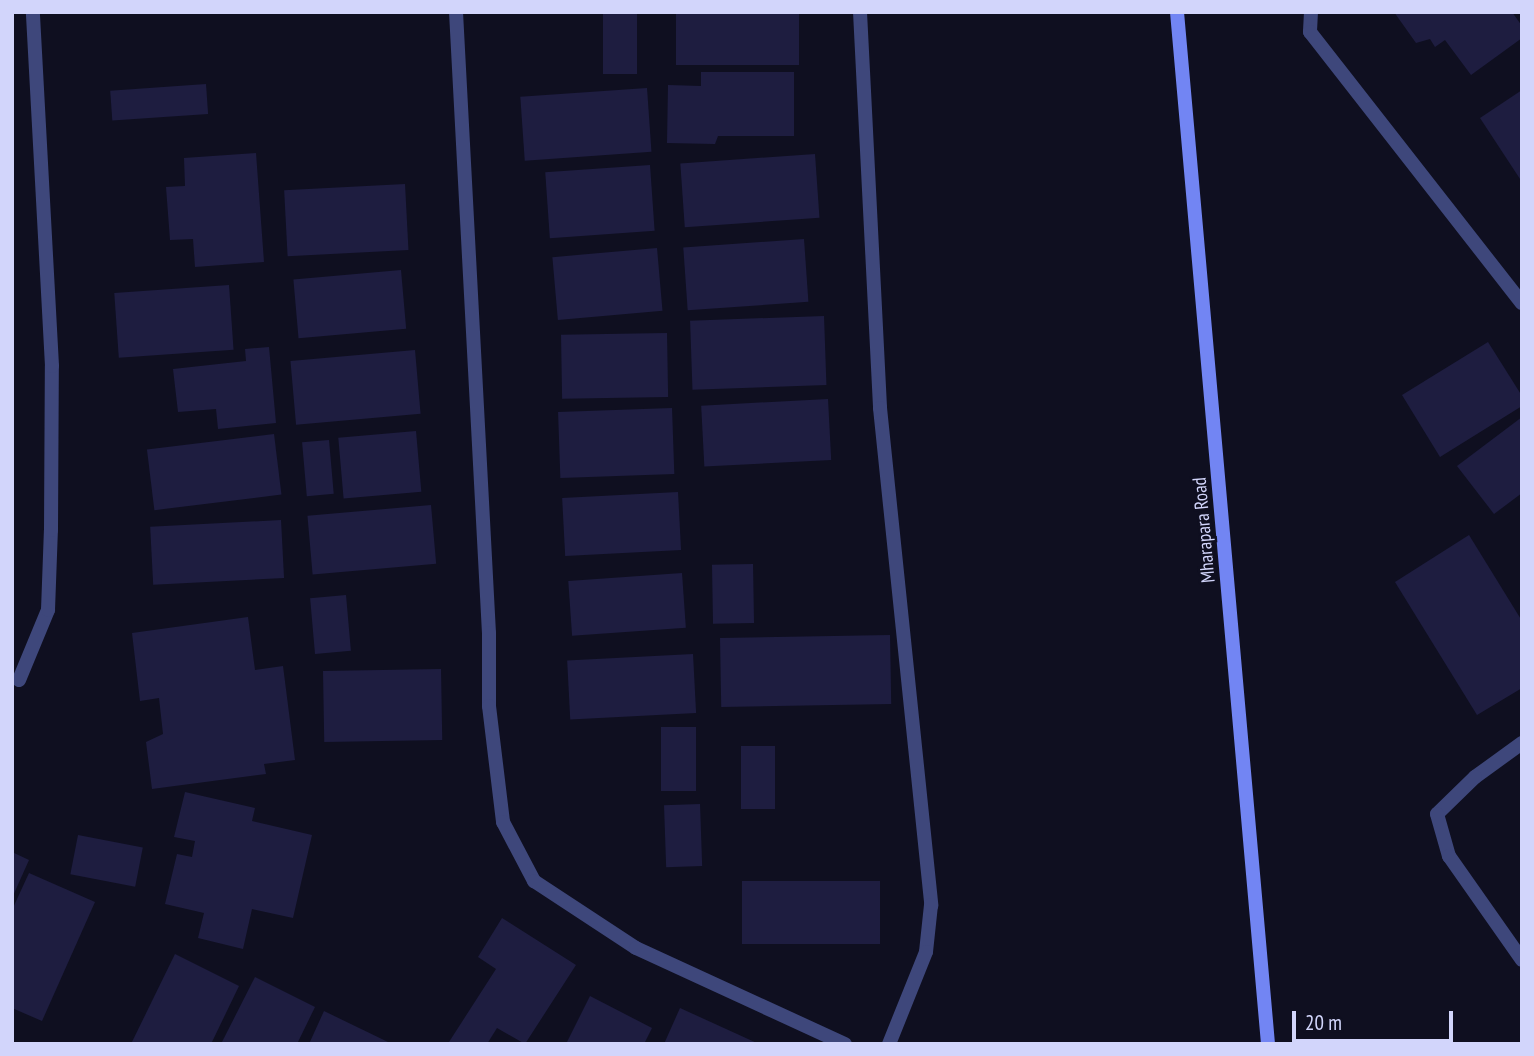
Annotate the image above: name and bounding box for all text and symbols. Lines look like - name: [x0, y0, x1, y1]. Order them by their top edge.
- street label: Mharapara Road: [1188, 476, 1220, 584]
- scale bar: [1296, 996, 1457, 1040]
- text: 20 m: [1305, 1009, 1342, 1036]

